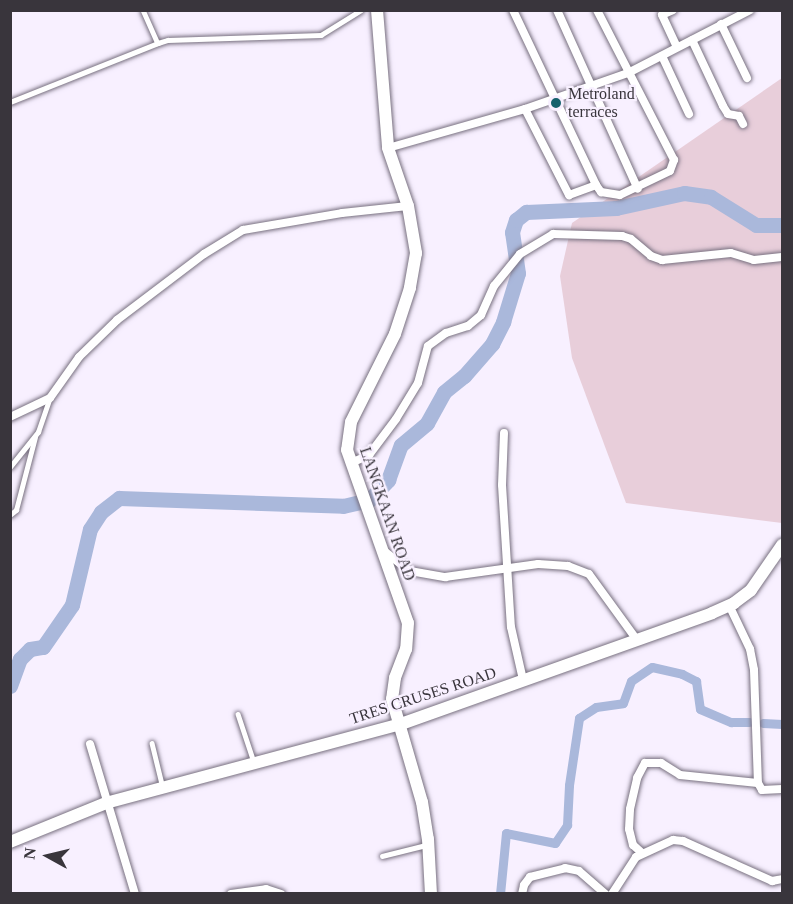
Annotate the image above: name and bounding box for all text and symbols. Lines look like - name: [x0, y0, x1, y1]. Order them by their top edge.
- place label: Metroland terraces: [568, 84, 635, 122]
- marker: Metroland terraces: [549, 96, 563, 110]
- street label: LANGKAAN ROAD: [355, 445, 419, 583]
- street label: TRES CRUSES ROAD: [347, 663, 499, 729]
- north arrow: [18, 826, 78, 886]
- text: N: [20, 847, 39, 860]

